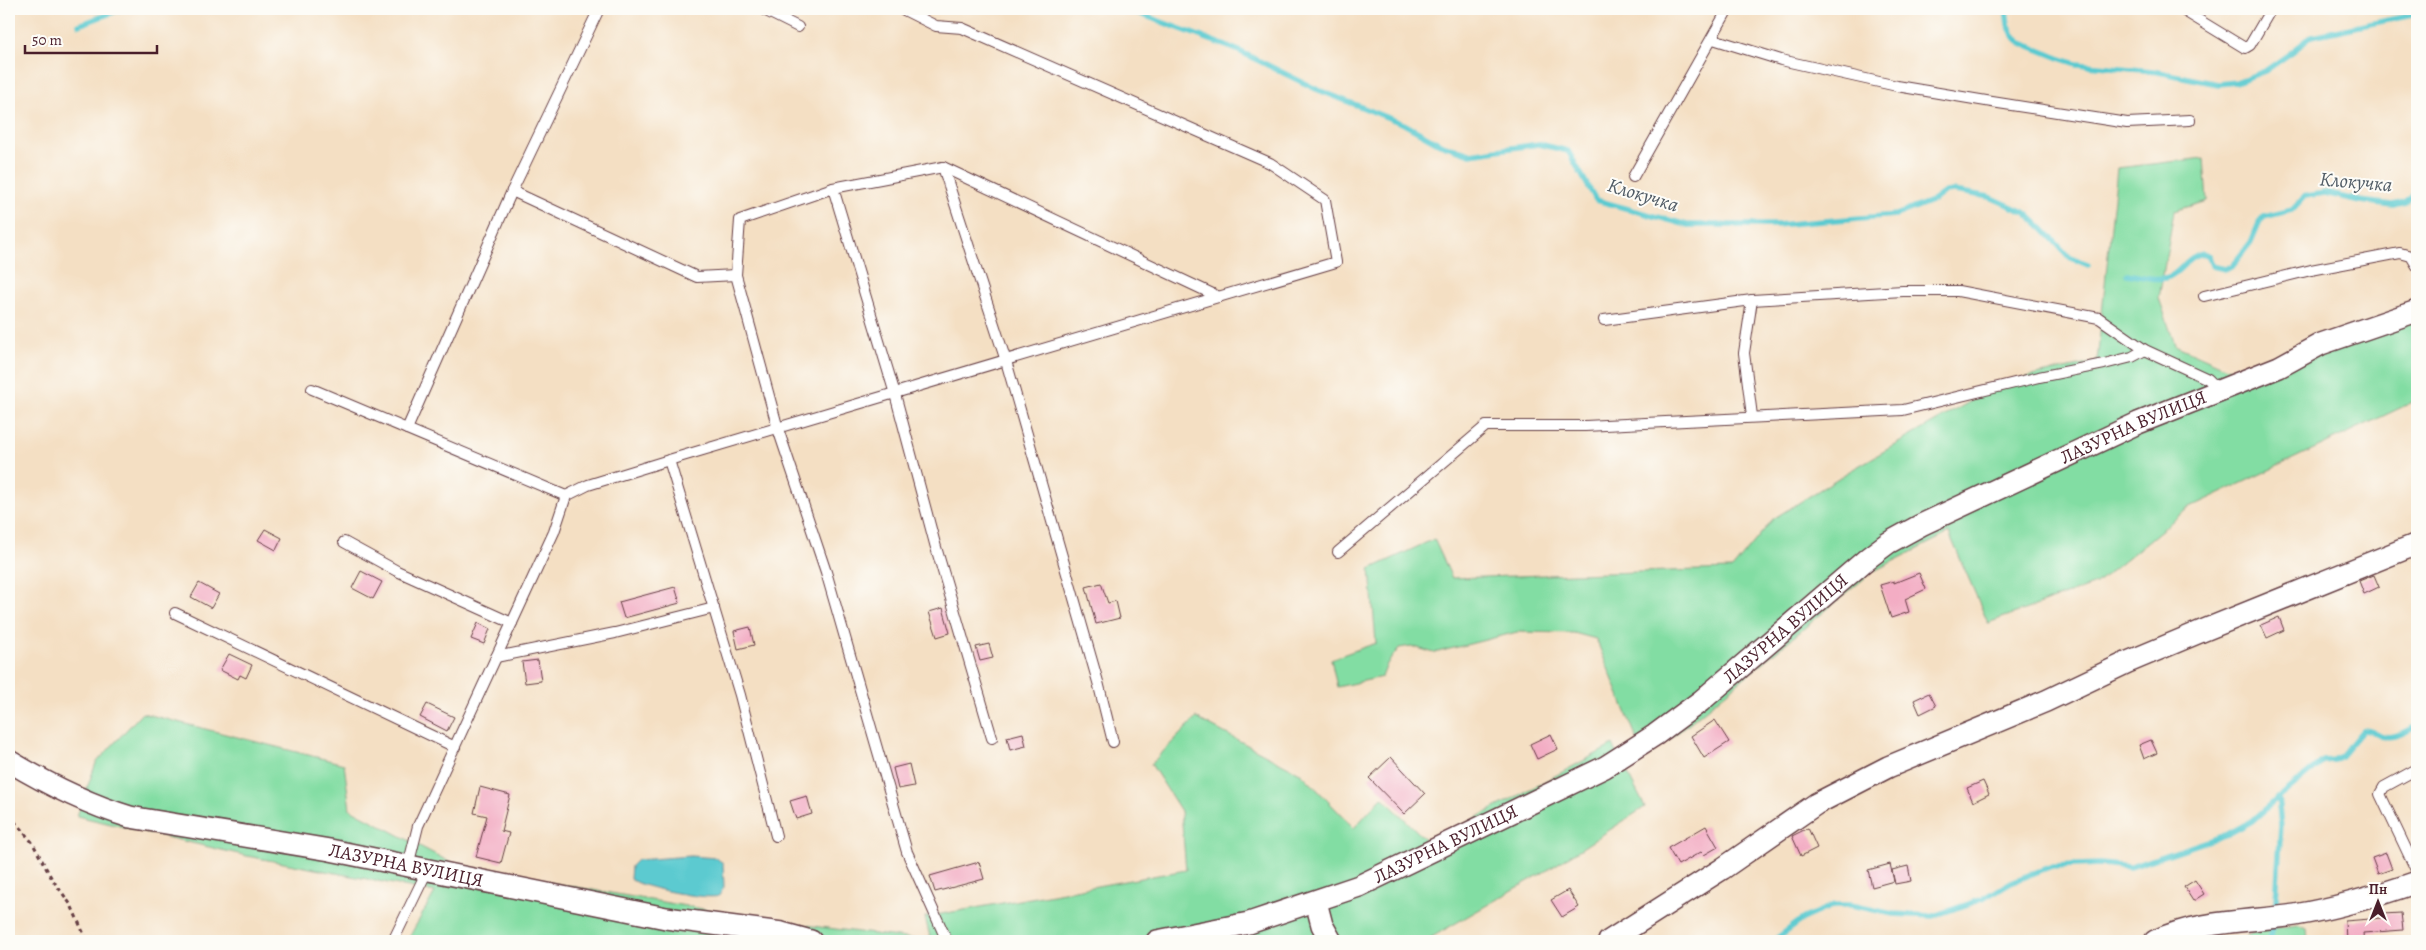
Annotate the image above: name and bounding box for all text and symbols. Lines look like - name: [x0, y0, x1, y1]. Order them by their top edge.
- scale bar: [25, 22, 158, 54]
- text: 50 m: [32, 30, 62, 50]
- water label: Клокучка: [2318, 165, 2394, 199]
- water label: Клокучка: [1604, 171, 1682, 219]
- street label: ЛАЗУРНА ВУЛИЦЯ: [2056, 384, 2210, 471]
- street label: ЛАЗУРНА ВУЛИЦЯ: [1717, 568, 1854, 690]
- street label: ЛАЗУРНА ВУЛИЦЯ: [1369, 798, 1522, 890]
- street label: ЛАЗУРНА ВУЛИЦЯ: [326, 837, 486, 894]
- north arrow: [2354, 878, 2404, 928]
- text: Пн: [2369, 880, 2387, 899]

